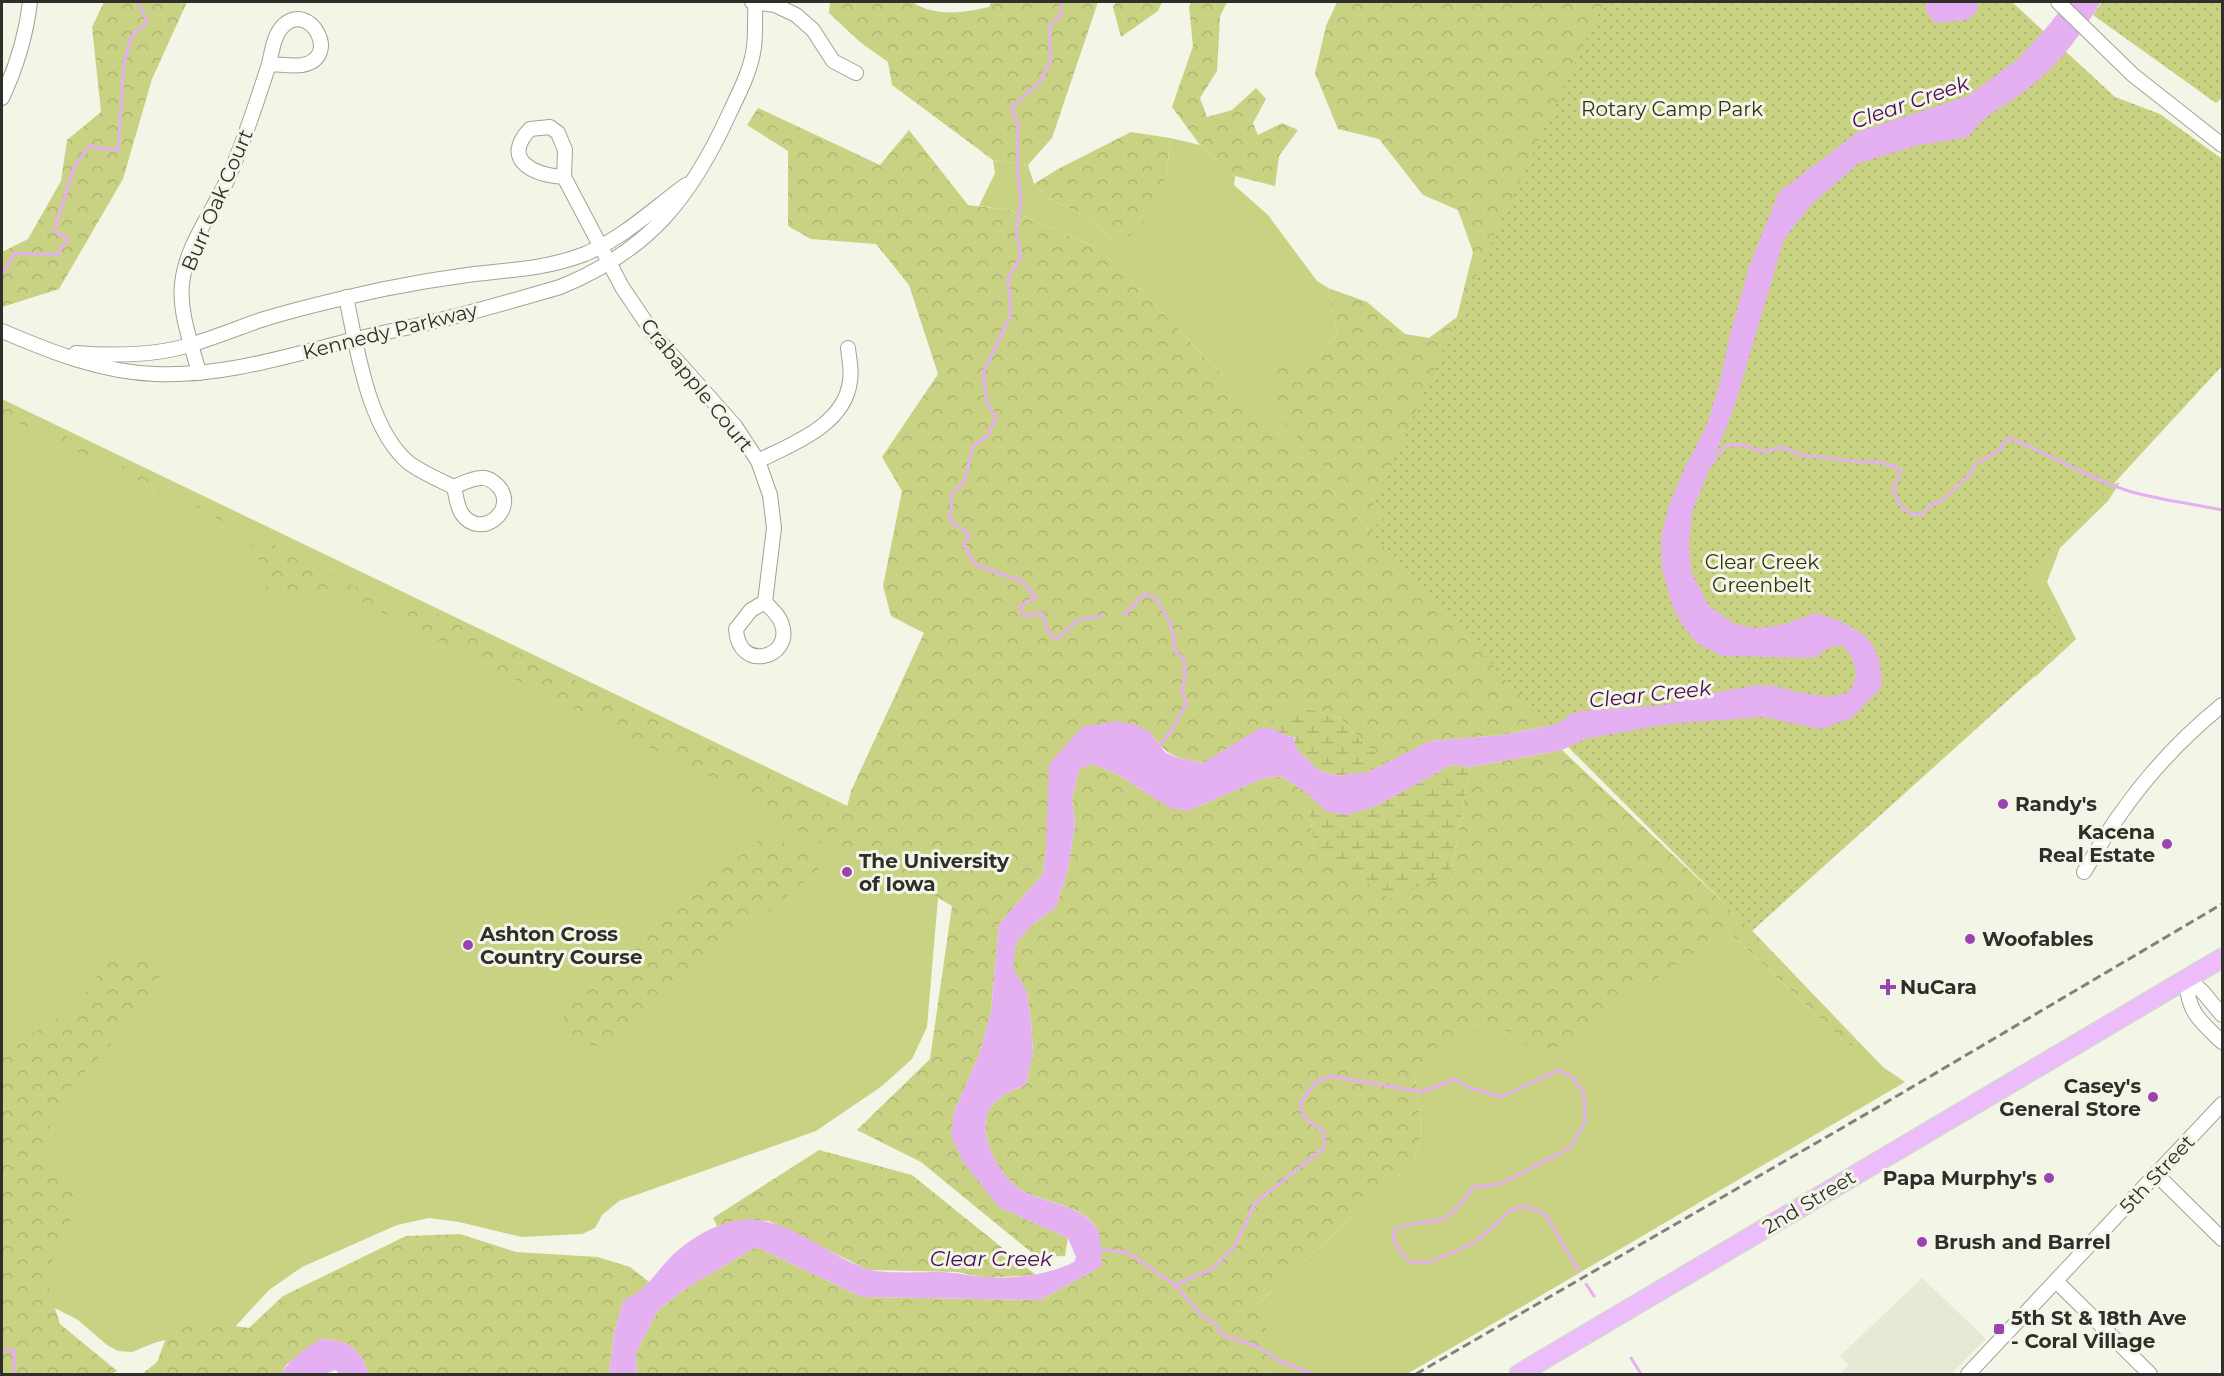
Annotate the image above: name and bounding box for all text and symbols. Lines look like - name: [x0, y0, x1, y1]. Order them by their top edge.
- water label: Clear Creek: [1848, 70, 1974, 134]
- park label: Rotary Camp Park: [1581, 97, 1763, 121]
- street label: Burr Oak Court: [176, 126, 258, 274]
- street label: Kennedy Parkway: [300, 298, 480, 364]
- street label: Crabapple Court: [636, 314, 758, 456]
- park label: Clear Creek Greenbelt: [1705, 550, 1819, 597]
- water label: Clear Creek: [1588, 675, 1714, 713]
- place label: Randy's: [2015, 792, 2097, 816]
- marker: Randy's: [1996, 797, 2010, 811]
- place label: Kacena Real Estate: [2038, 820, 2155, 867]
- marker: Kacena Real Estate: [2160, 837, 2174, 851]
- place label: The University of Iowa: [859, 849, 1010, 896]
- marker: The University of Iowa: [840, 865, 854, 879]
- place label: Ashton Cross Country Course: [479, 922, 643, 969]
- place label: Woofables: [1982, 927, 2094, 951]
- marker: Woofables: [1963, 932, 1977, 946]
- marker: Ashton Cross Country Course: [461, 938, 475, 952]
- place label: NuCara: [1900, 975, 1977, 999]
- marker: NuCara: [1881, 980, 1895, 994]
- place label: Casey's General Store: [1999, 1074, 2141, 1121]
- marker: Casey's General Store: [2146, 1090, 2160, 1104]
- street label: 5th Street: [2115, 1130, 2199, 1218]
- street label: 2nd Street: [1758, 1165, 1860, 1239]
- place label: Papa Murphy's: [1883, 1166, 2037, 1190]
- marker: Papa Murphy's: [2042, 1171, 2056, 1185]
- place label: Brush and Barrel: [1934, 1230, 2111, 1254]
- marker: Brush and Barrel: [1915, 1235, 1929, 1249]
- water label: Clear Creek: [930, 1246, 1054, 1271]
- place label: 5th St & 18th Ave - Coral Village: [2011, 1306, 2187, 1353]
- marker: 5th St & 18th Ave - Coral Village: [1992, 1322, 2006, 1336]

